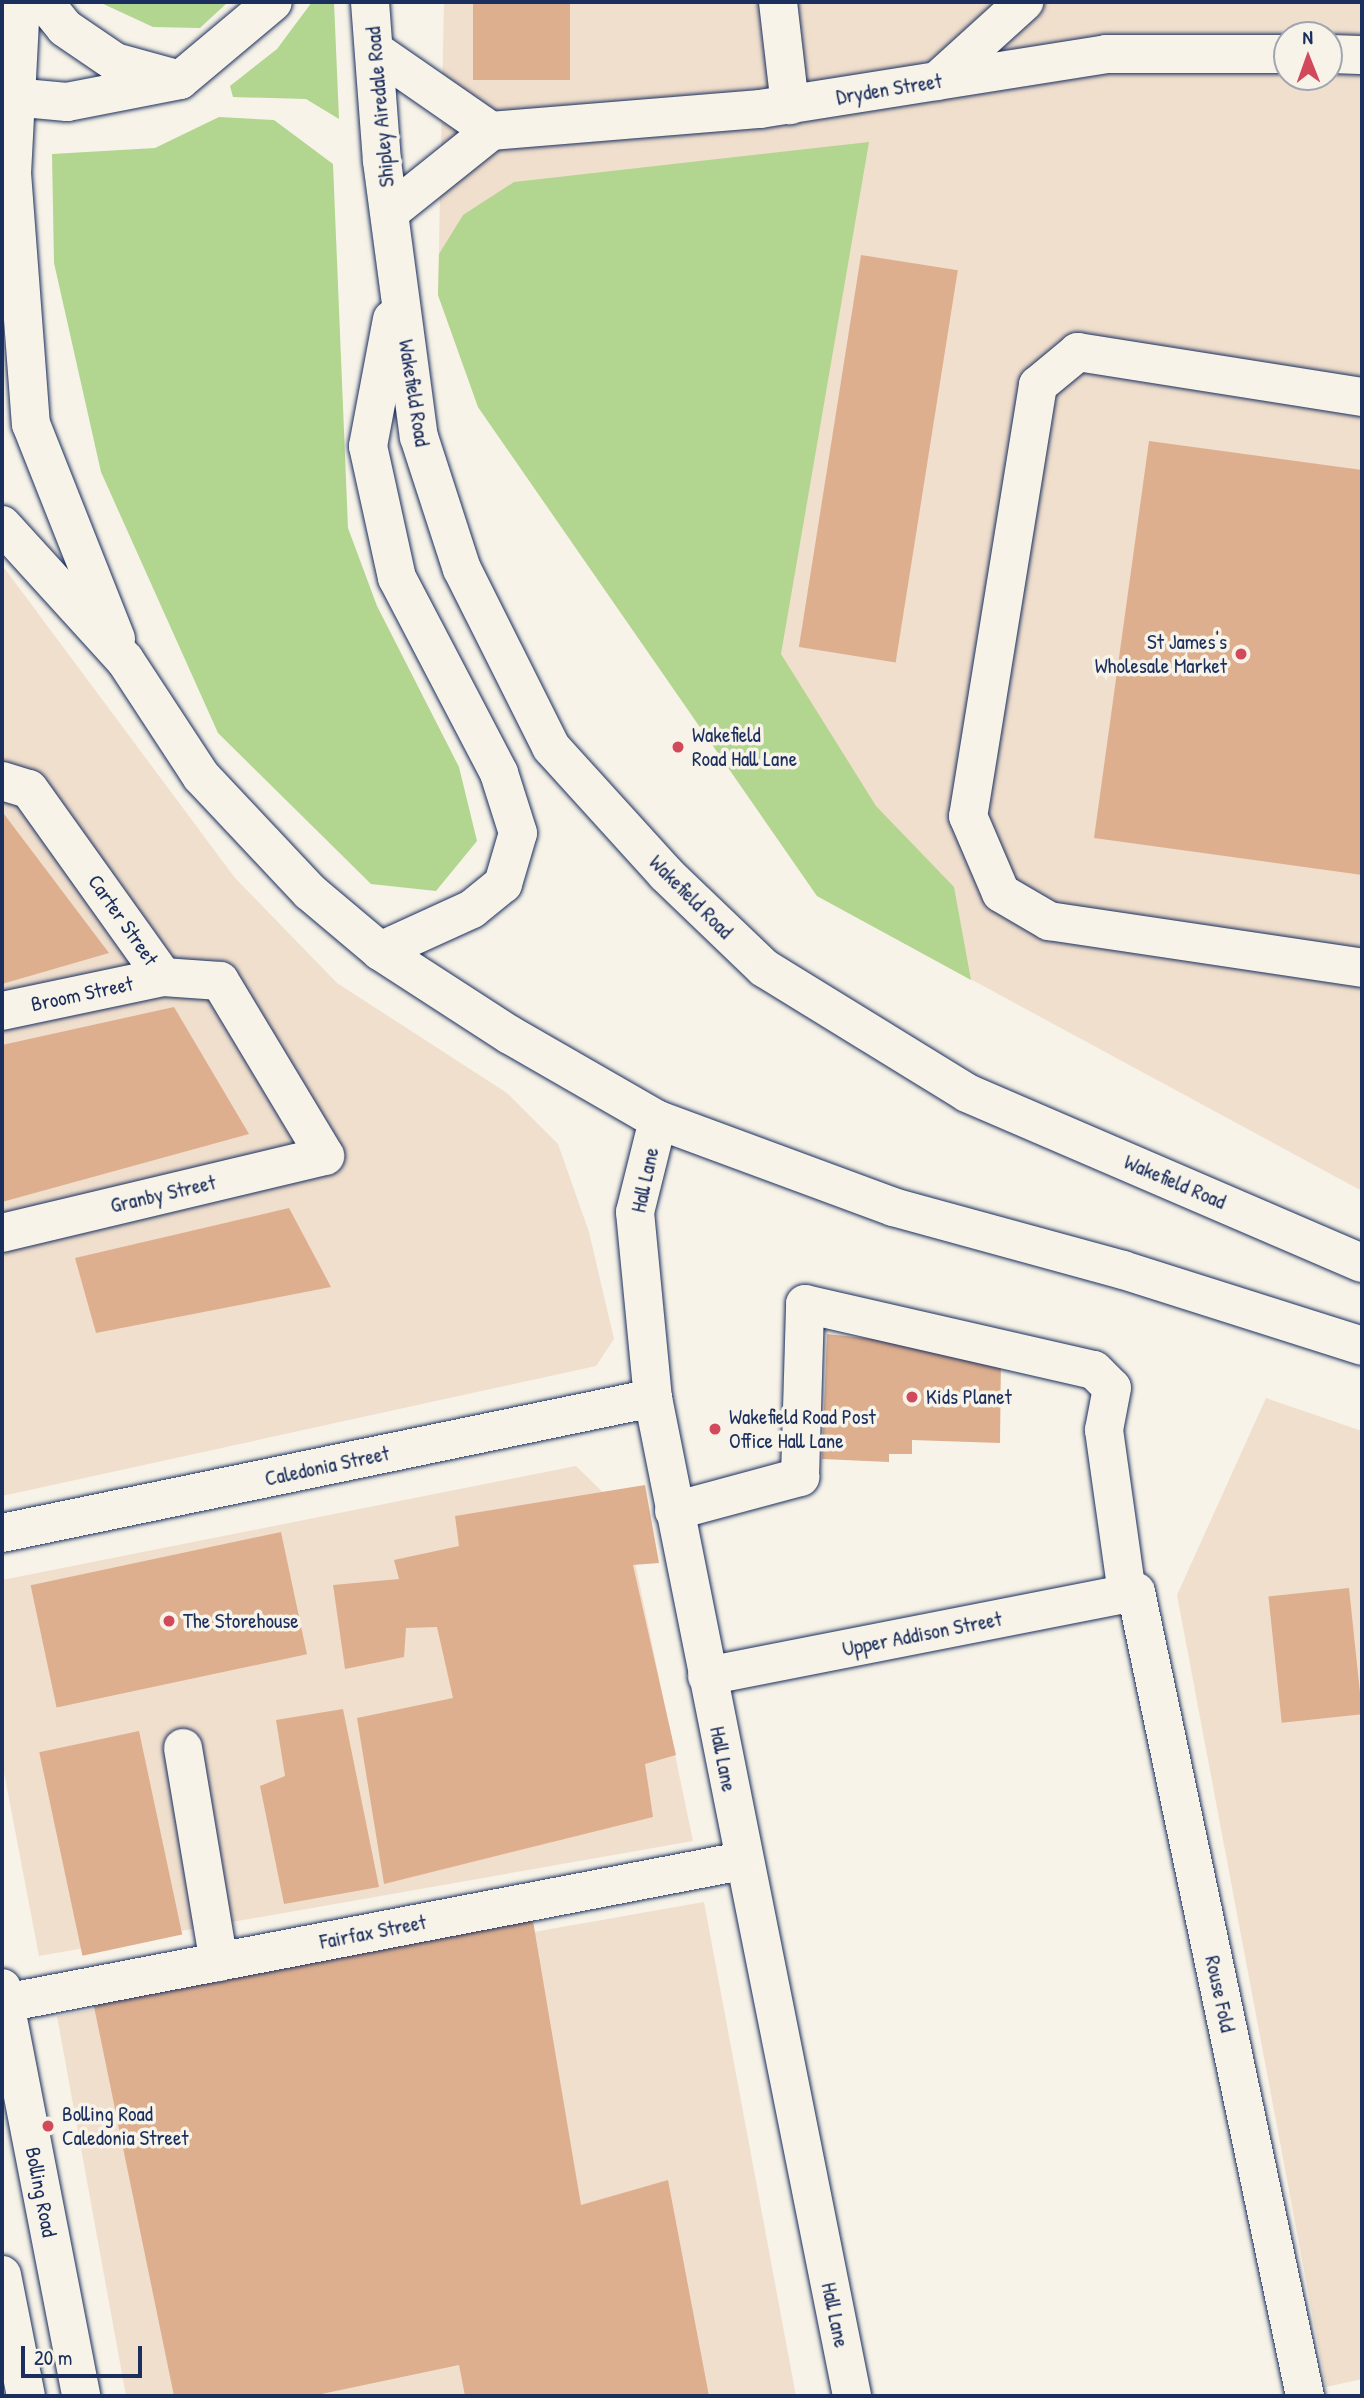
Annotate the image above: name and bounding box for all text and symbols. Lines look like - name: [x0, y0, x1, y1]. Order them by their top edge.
- north arrow: [1273, 21, 1343, 91]
- text: N: [1302, 24, 1313, 50]
- street label: Shipley Airedale Road: [360, 26, 400, 188]
- street label: Dryden Street: [834, 68, 944, 110]
- street label: Wakefield Road: [393, 338, 435, 448]
- place label: St James's Wholesale Market: [1095, 629, 1227, 679]
- marker: St James's Wholesale Market: [1233, 646, 1249, 662]
- place label: Wakefield Road Hall Lane: [692, 722, 797, 772]
- marker: Wakefield Road Hall Lane: [670, 739, 686, 755]
- street label: Wakefield Road: [644, 850, 738, 944]
- street label: Carter Street: [83, 870, 163, 970]
- street label: Broom Street: [29, 971, 135, 1017]
- street label: Hall Lane: [626, 1145, 664, 1215]
- street label: Wakefield Road: [1120, 1149, 1230, 1215]
- street label: Granby Street: [108, 1170, 218, 1218]
- place label: Kids Planet: [926, 1384, 1012, 1410]
- marker: Kids Planet: [904, 1389, 920, 1405]
- place label: Wakefield Road Post Office Hall Lane: [729, 1404, 876, 1454]
- marker: Wakefield Road Post Office Hall Lane: [707, 1421, 723, 1437]
- street label: Caledonia Street: [263, 1441, 391, 1491]
- street label: Upper Addison Street: [840, 1606, 1004, 1662]
- place label: The Storehouse: [183, 1608, 299, 1634]
- marker: The Storehouse: [161, 1613, 177, 1629]
- street label: Hall Lane: [704, 1724, 742, 1794]
- street label: Fairfax Street: [318, 1909, 428, 1955]
- street label: Rouse Fold: [1200, 1953, 1240, 2035]
- place label: Bolling Road Caledonia Street: [62, 2101, 188, 2151]
- marker: Bolling Road Caledonia Street: [40, 2118, 56, 2134]
- street label: Bolling Road: [20, 2145, 62, 2239]
- street label: Hall Lane: [816, 2280, 854, 2350]
- scale bar: [24, 2332, 145, 2376]
- text: 20 m: [34, 2343, 72, 2372]

